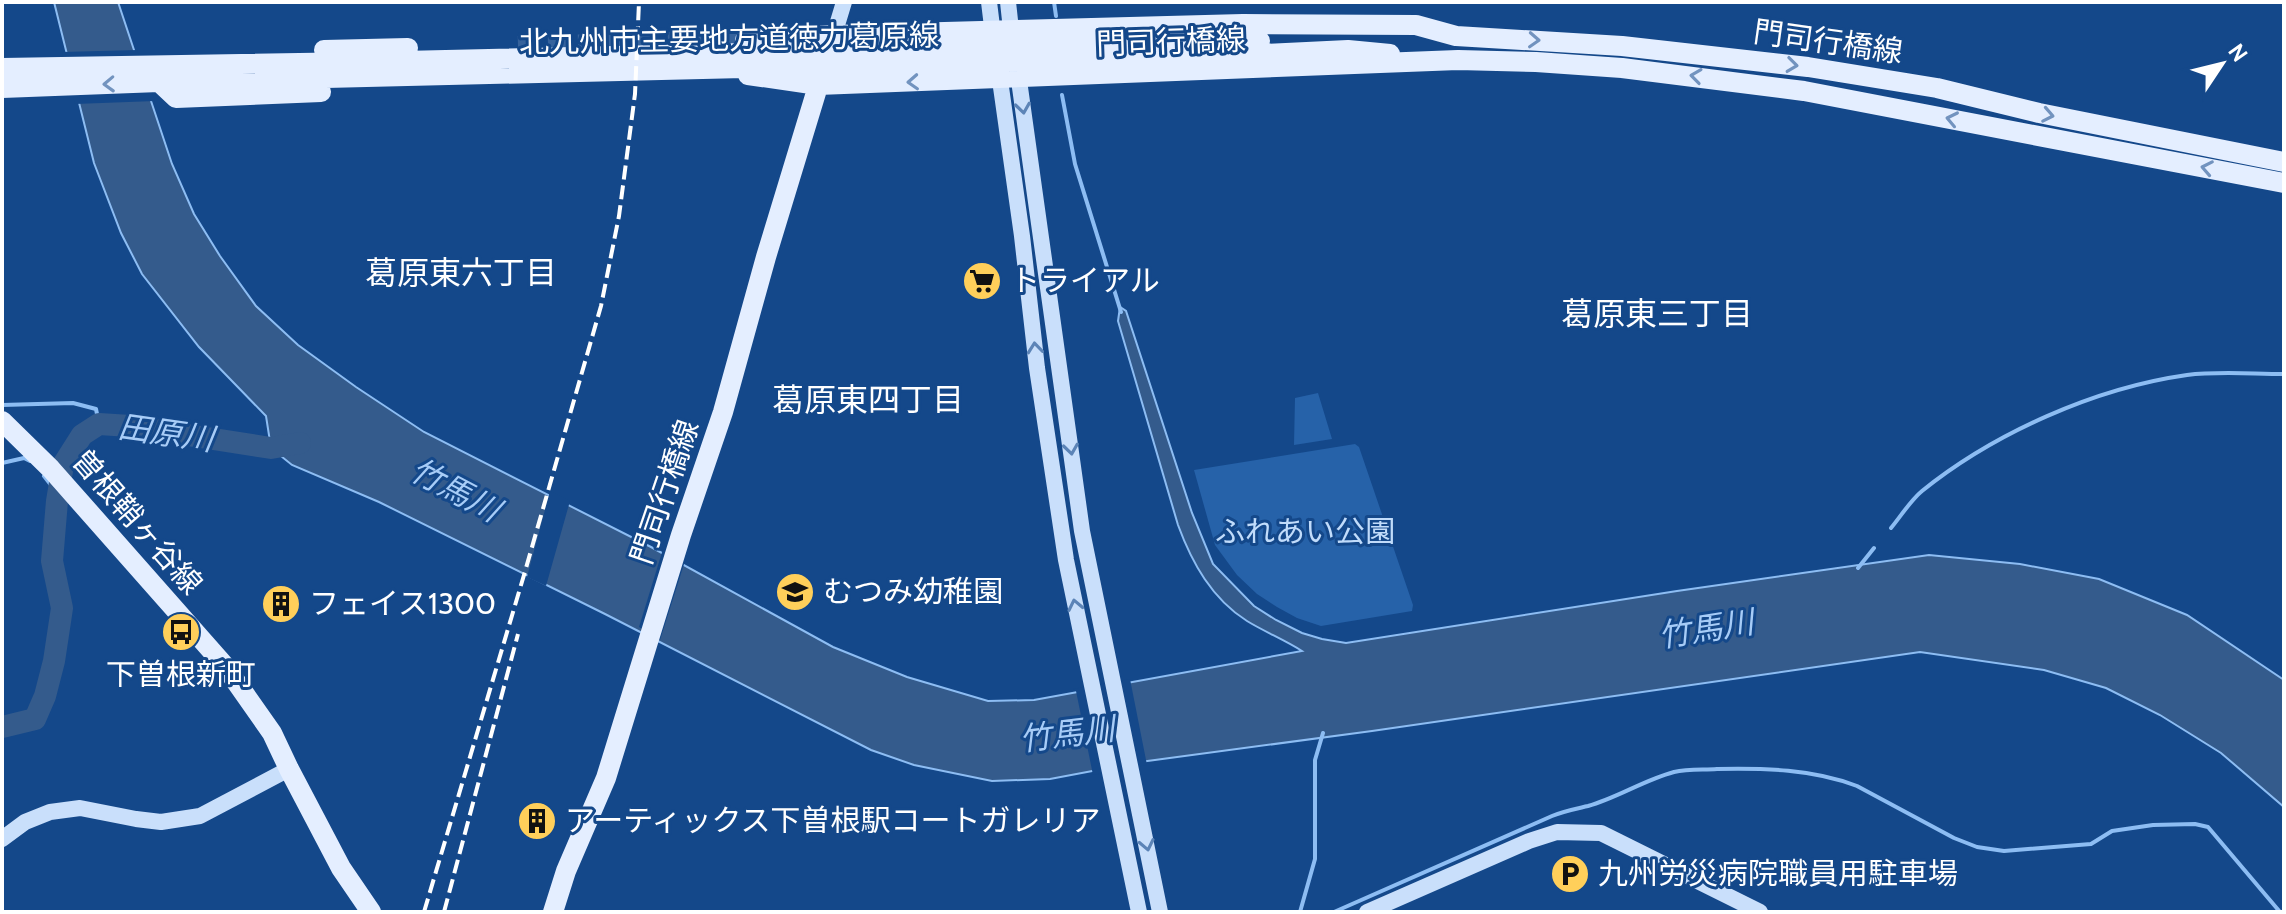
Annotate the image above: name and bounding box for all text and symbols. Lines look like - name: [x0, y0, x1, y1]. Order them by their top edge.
- street label: 門司行橋線: [1751, 13, 1905, 70]
- street label: 北九州市主要地方道徳力葛原線: [519, 16, 939, 61]
- street label: 門司行橋線: [1095, 20, 1247, 63]
- north arrow: [2182, 24, 2262, 104]
- one-way arrow: [1528, 31, 1541, 48]
- text: N: [2222, 39, 2253, 67]
- one-way arrow: [1786, 57, 1799, 74]
- one-way arrow: [1689, 68, 1703, 85]
- one-way arrow: [906, 73, 919, 90]
- one-way arrow: [102, 76, 114, 93]
- one-way arrow: [1014, 101, 1031, 115]
- one-way arrow: [2041, 105, 2054, 122]
- one-way arrow: [1946, 111, 1959, 128]
- one-way arrow: [2201, 161, 2214, 178]
- district label: 葛原東六丁目: [365, 253, 557, 292]
- supermarket icon: トライアル: [961, 260, 1003, 302]
- place label: トライアル: [1010, 262, 1160, 299]
- district label: 葛原東三丁目: [1561, 294, 1753, 333]
- one-way arrow: [1026, 341, 1043, 354]
- district label: 葛原東四丁目: [772, 380, 964, 419]
- water label: 田原川: [116, 407, 219, 459]
- street label: 門司行橋線: [623, 415, 706, 569]
- street label: 曽根鞘ヶ谷線: [64, 442, 210, 602]
- one-way arrow: [1062, 442, 1079, 455]
- water label: 竹馬川: [404, 450, 509, 531]
- park label: ふれあい公園: [1215, 513, 1395, 550]
- school or university icon: むつみ幼稚園: [774, 571, 816, 613]
- place label: むつみ幼稚園: [823, 573, 1003, 610]
- building icon: フェイス1300: [260, 583, 302, 625]
- place label: フェイス1300: [309, 585, 496, 622]
- one-way arrow: [1067, 598, 1084, 611]
- water label: 竹馬川: [1655, 601, 1759, 655]
- bus stop icon: 下曽根新町: [160, 611, 202, 653]
- place label: 下曽根新町: [106, 656, 256, 693]
- water label: 竹馬川: [1017, 708, 1120, 759]
- building icon: アーティックス下曽根駅コートガレリア: [516, 800, 558, 842]
- place label: アーティックス下曽根駅コートガレリア: [565, 802, 1101, 839]
- one-way arrow: [1138, 838, 1155, 852]
- parking icon: 九州労災病院職員用駐車場: [1549, 853, 1591, 895]
- place label: 九州労災病院職員用駐車場: [1598, 855, 1958, 892]

